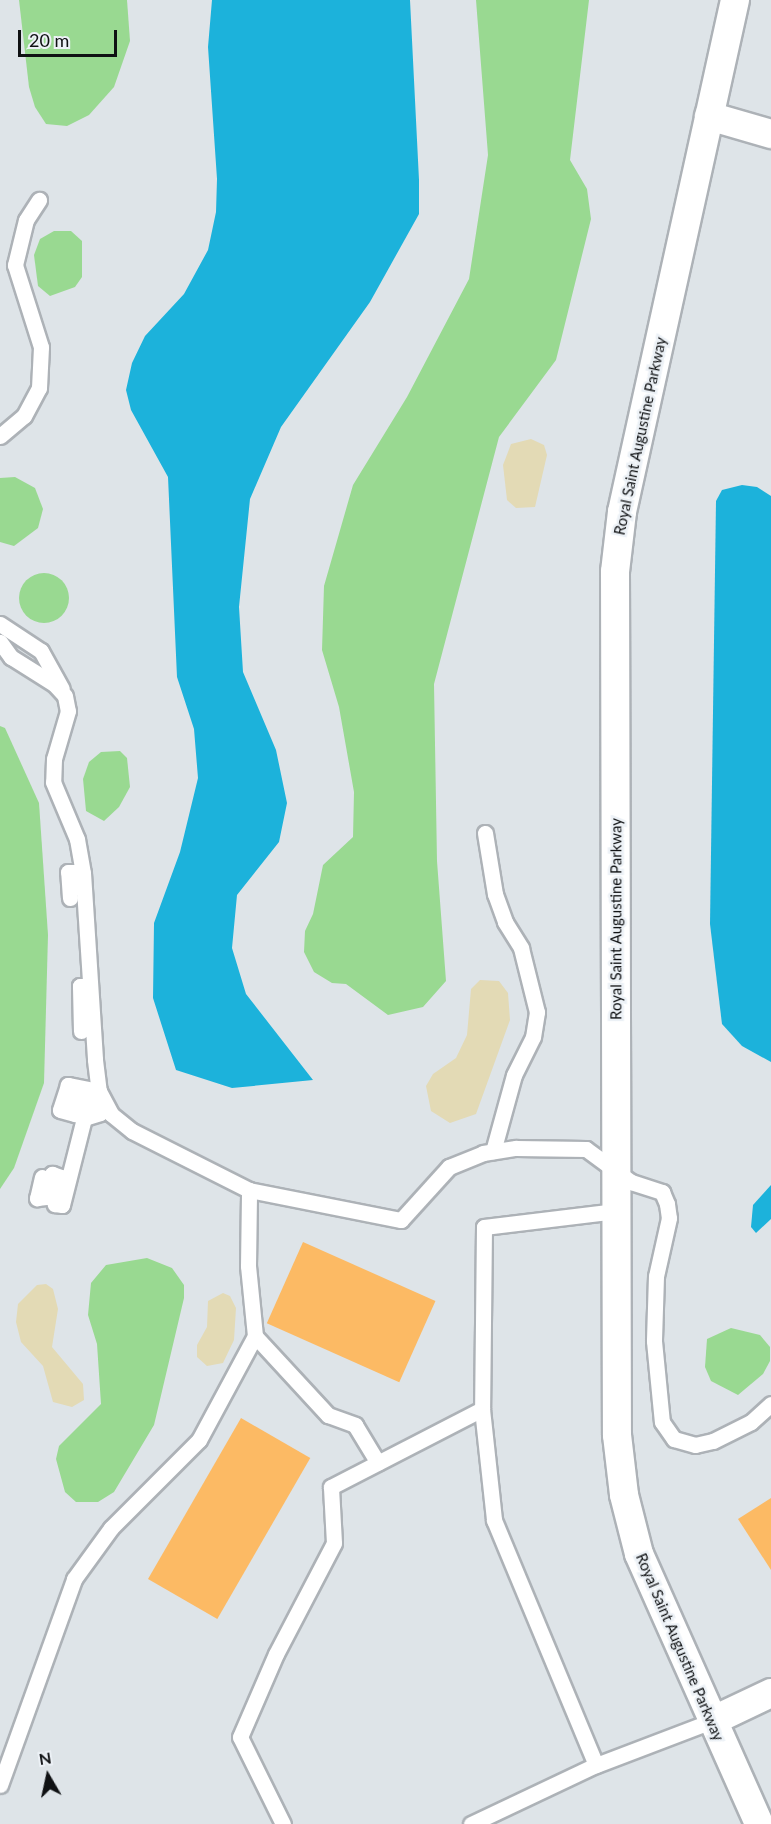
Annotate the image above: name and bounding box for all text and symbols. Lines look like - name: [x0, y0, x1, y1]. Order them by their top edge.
- scale bar: [21, 18, 120, 56]
- text: 20 m: [29, 29, 69, 51]
- street label: Royal Saint Augustine Parkway: [610, 335, 670, 537]
- street label: Royal Saint Augustine Parkway: [607, 818, 625, 1020]
- street label: Royal Saint Augustine Parkway: [632, 1550, 728, 1744]
- north arrow: [18, 1746, 78, 1806]
- text: N: [38, 1747, 53, 1768]

